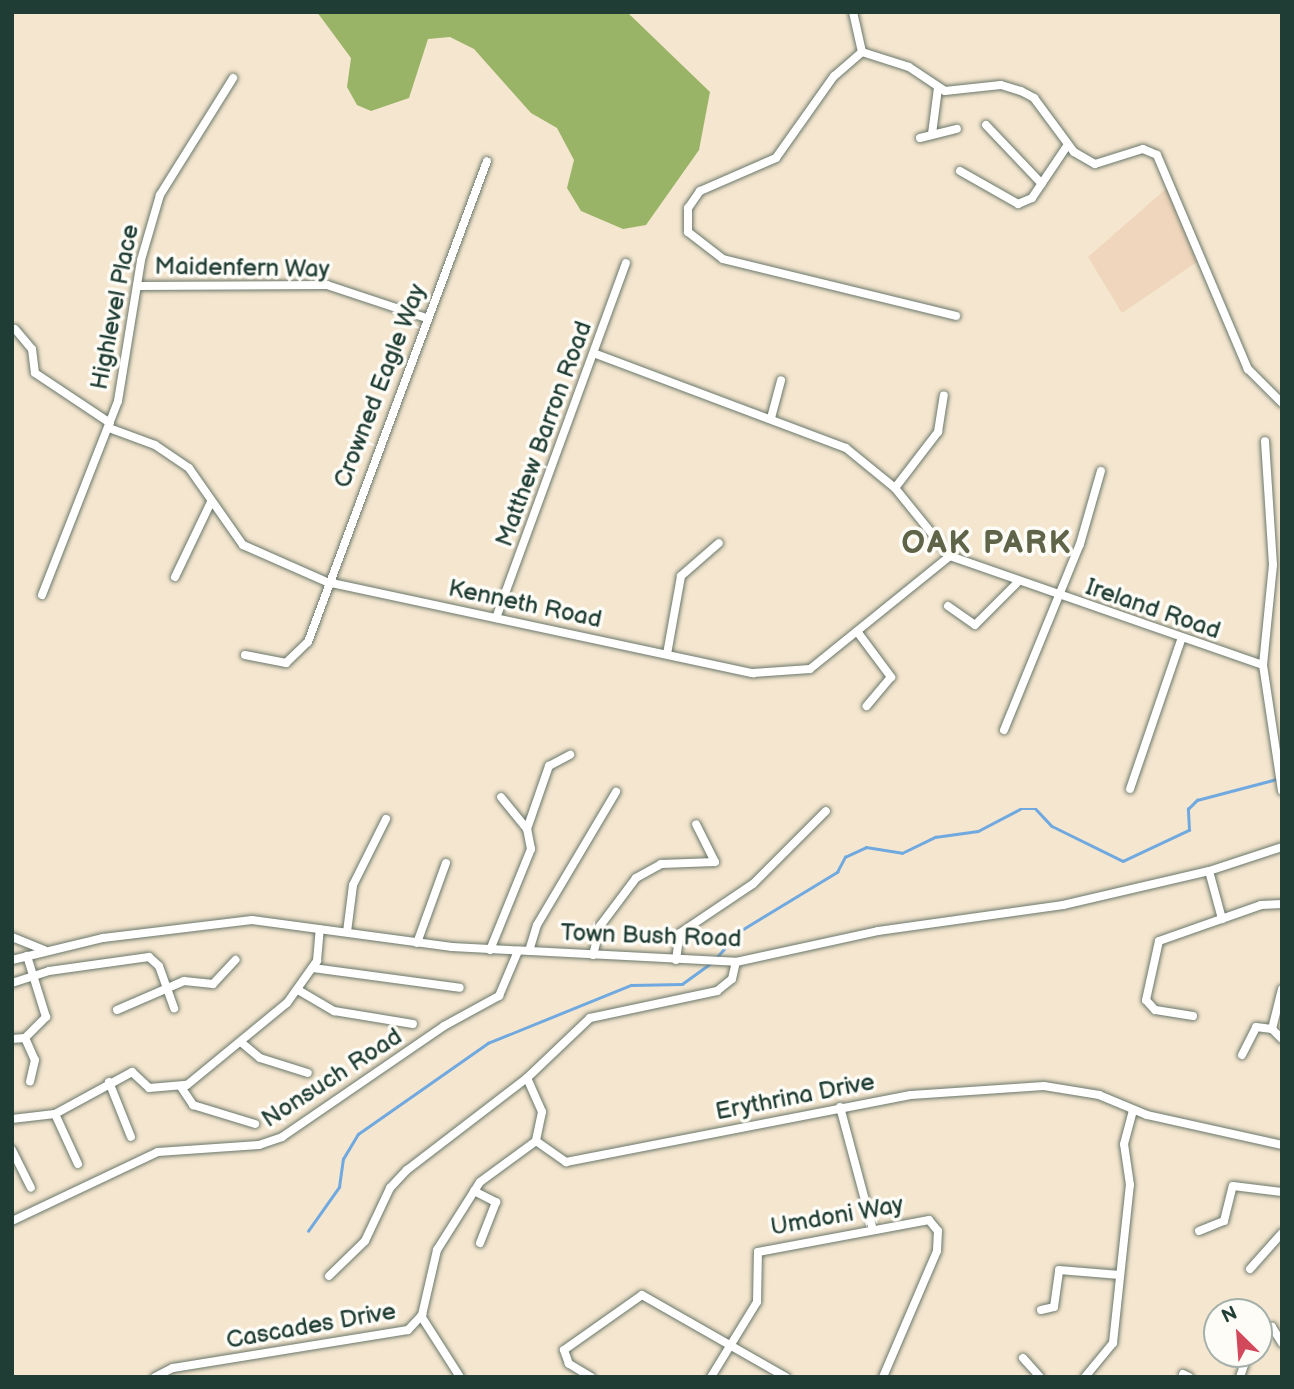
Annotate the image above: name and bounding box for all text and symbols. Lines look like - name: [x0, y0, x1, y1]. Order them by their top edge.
- street label: Highlevel Place: [85, 222, 145, 392]
- street label: Maidenfern Way: [154, 252, 330, 284]
- street label: Crowned Eagle Way: [328, 280, 432, 492]
- street label: Matthew Barron Road: [490, 317, 598, 551]
- district label: OAK PARK: [903, 525, 1071, 563]
- street label: Ireland Road: [1082, 573, 1224, 645]
- street label: Kenneth Road: [446, 574, 604, 634]
- street label: Town Bush Road: [560, 918, 742, 954]
- street label: Nonsuch Road: [257, 1022, 407, 1134]
- street label: Erythrina Drive: [713, 1067, 877, 1127]
- street label: Umdoni Way: [768, 1190, 906, 1242]
- street label: Cascades Drive: [224, 1297, 398, 1355]
- north arrow: [1203, 1298, 1273, 1368]
- text: N: [1218, 1302, 1241, 1329]

